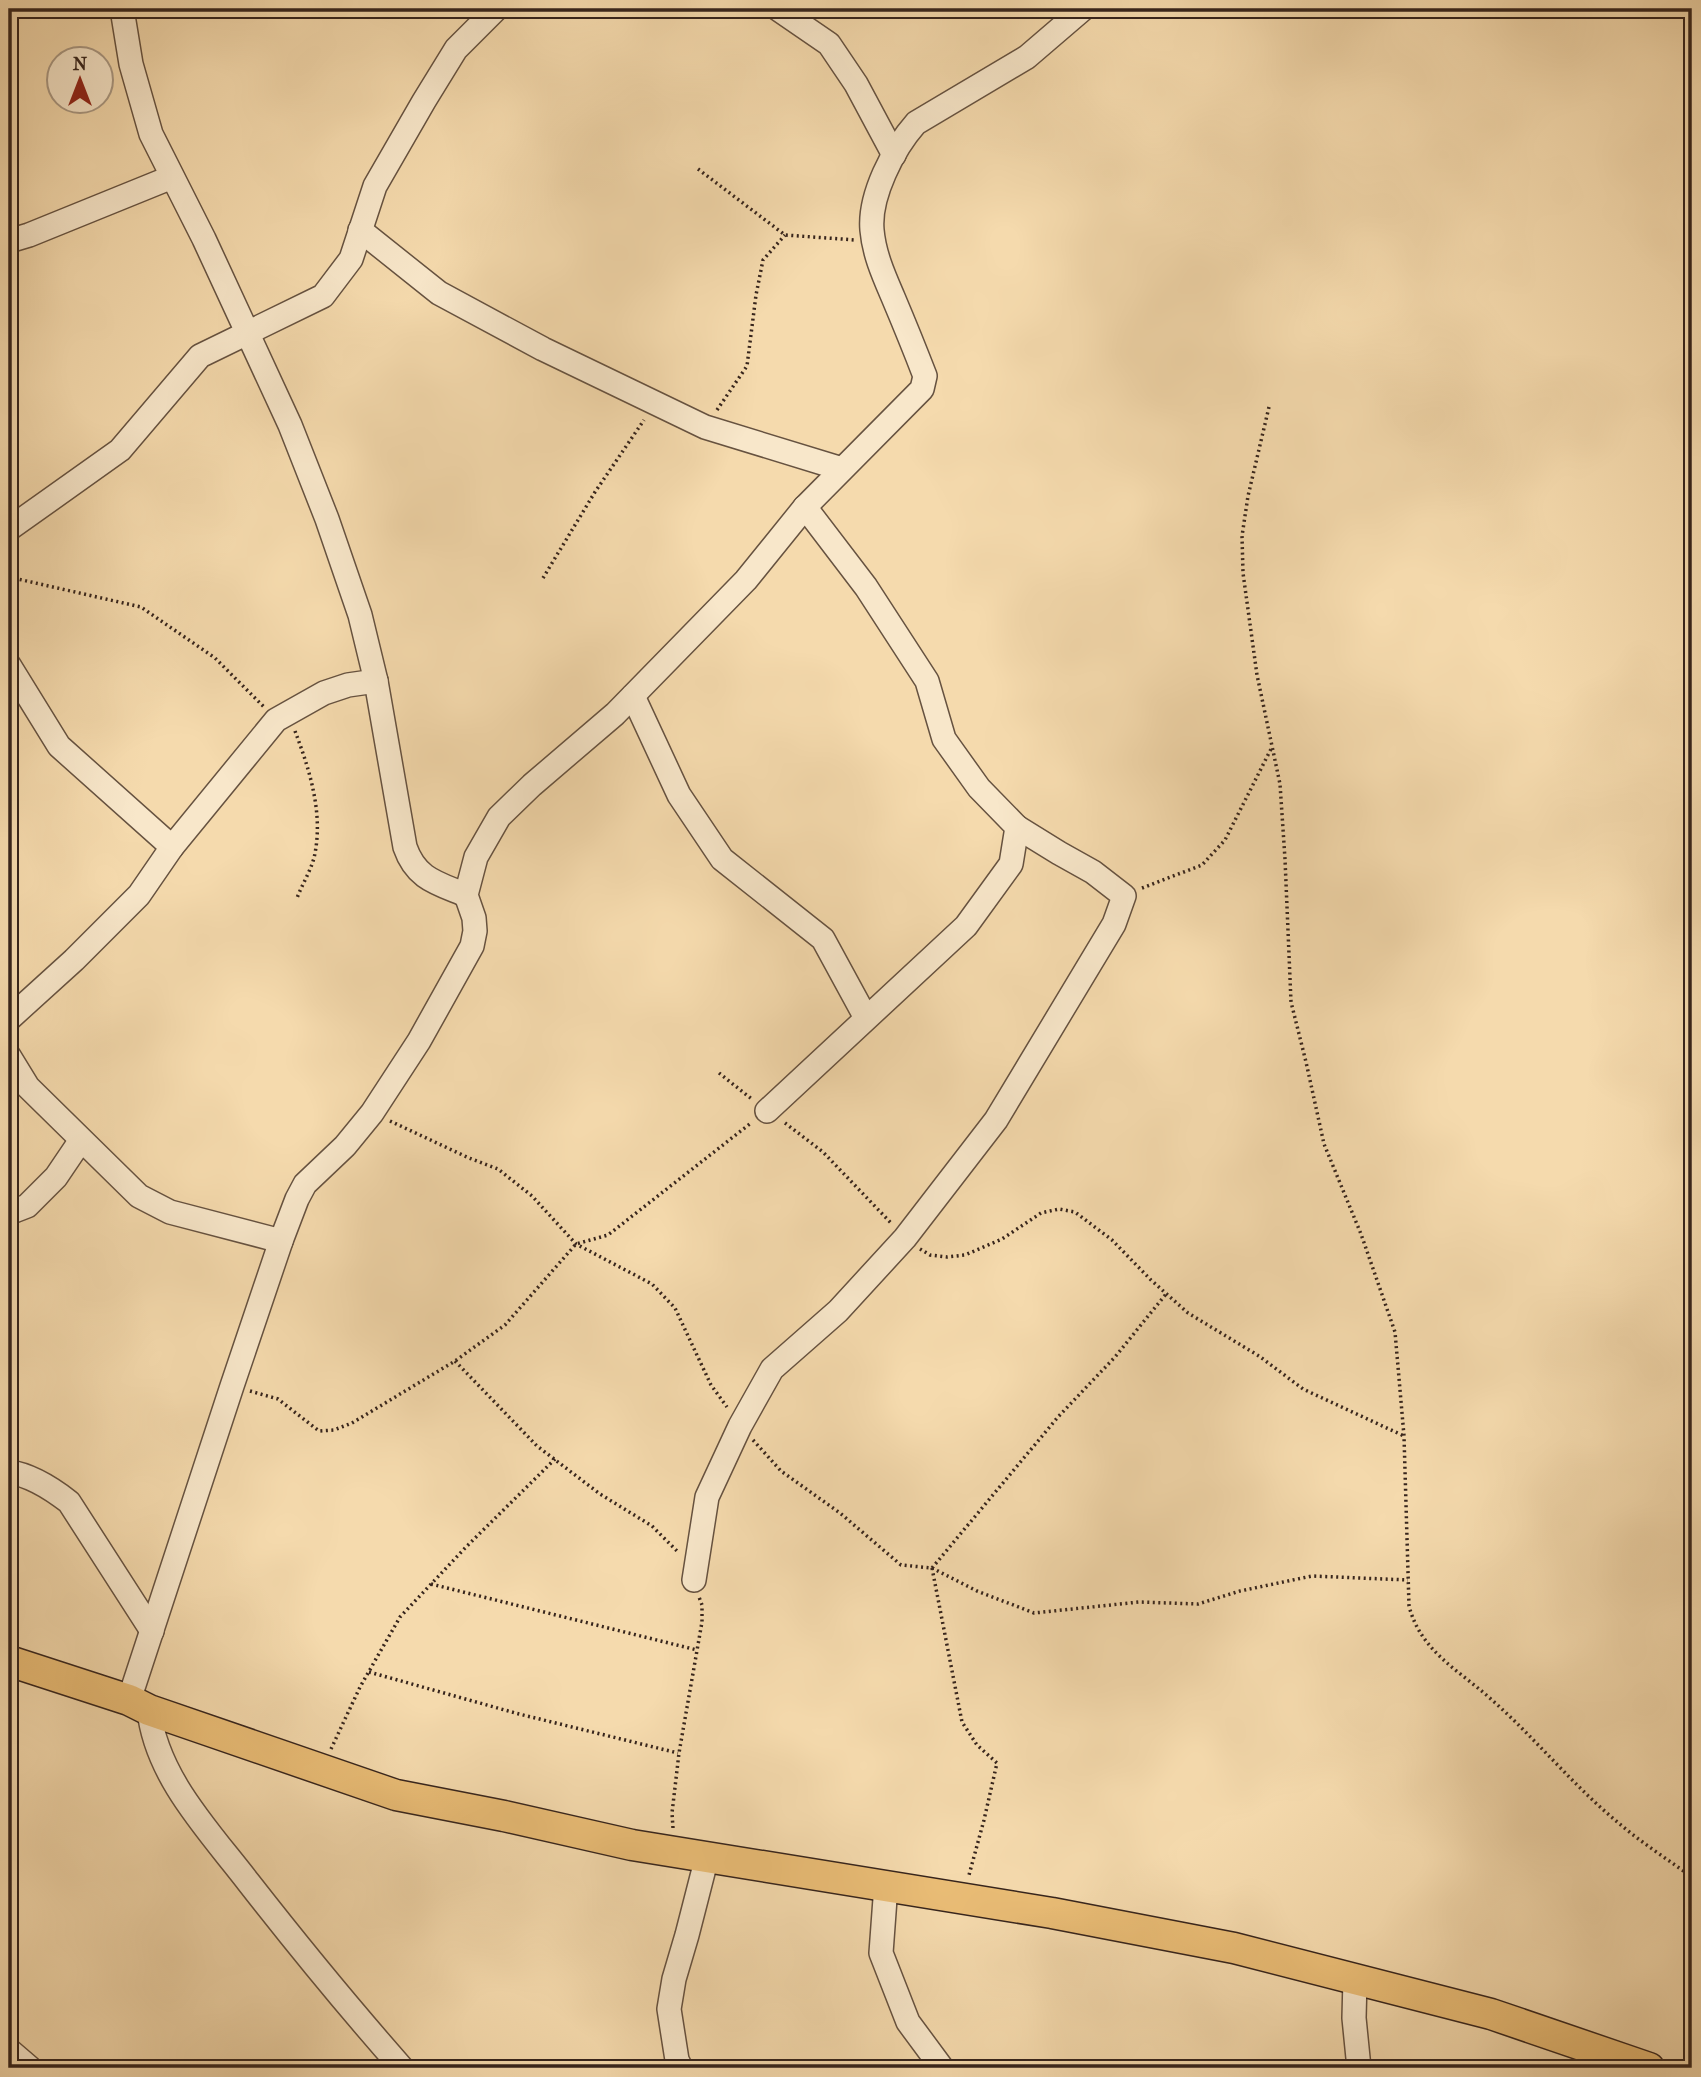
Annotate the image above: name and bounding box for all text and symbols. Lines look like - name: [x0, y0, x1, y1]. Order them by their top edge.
- north arrow: [46, 46, 116, 116]
- text: N: [73, 53, 88, 75]

